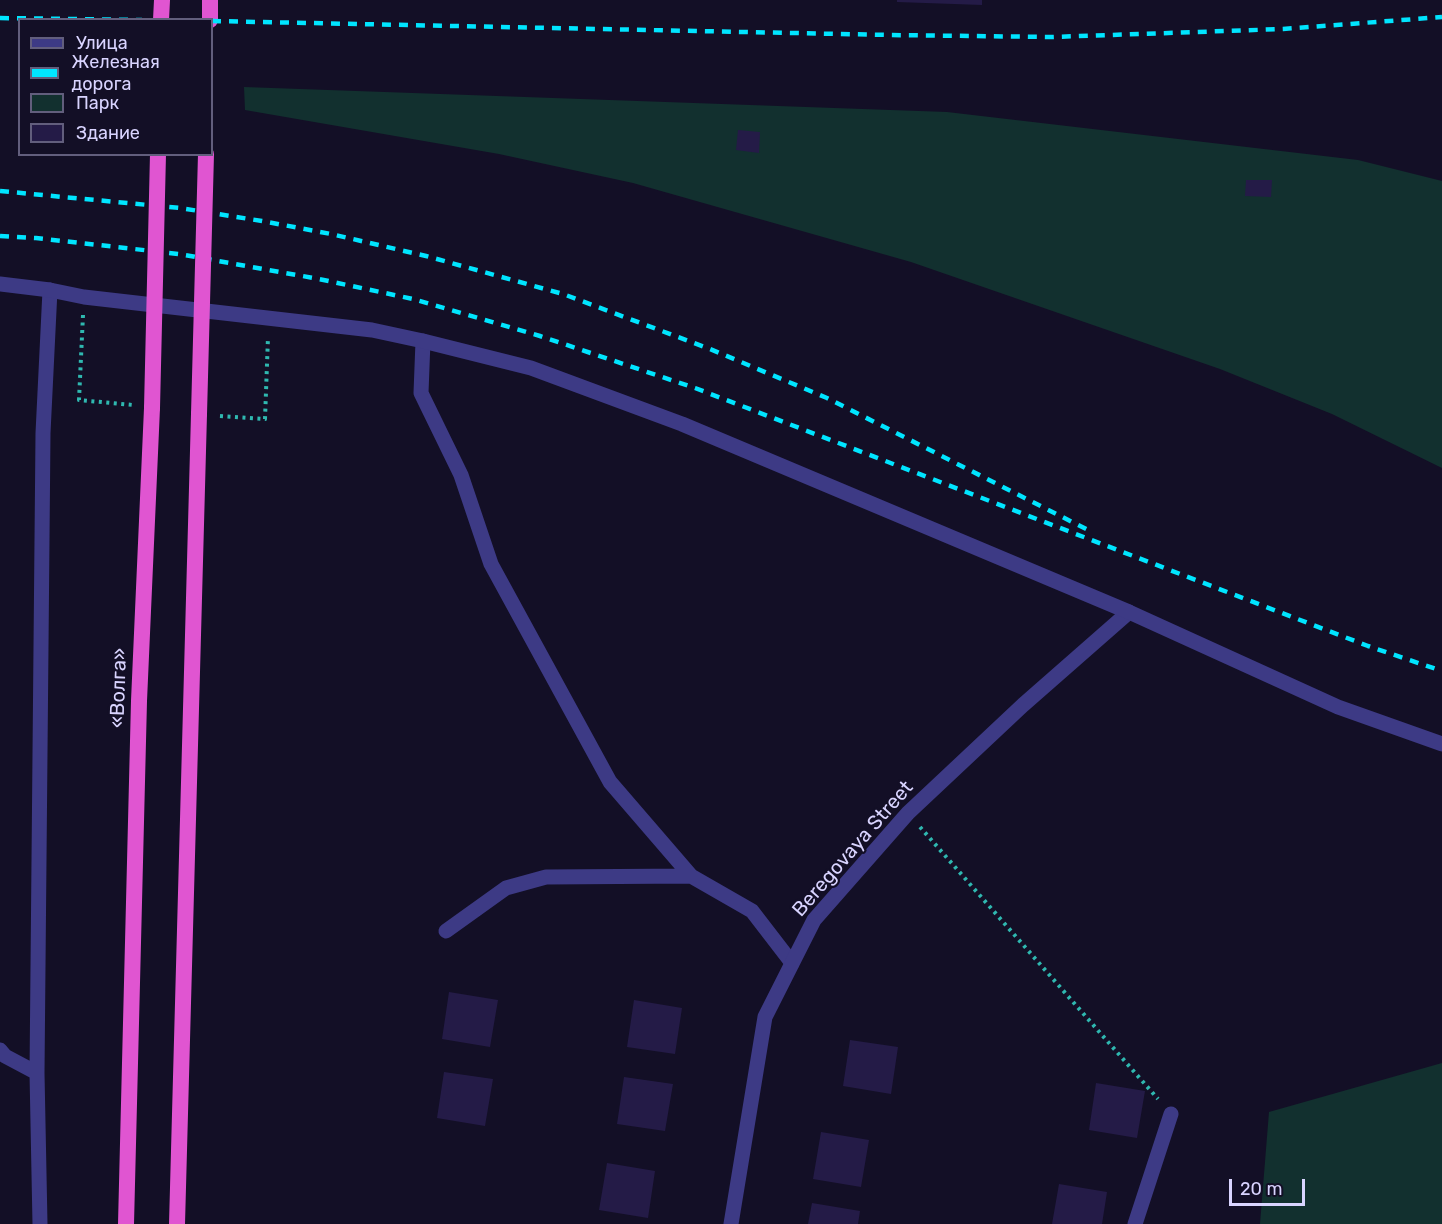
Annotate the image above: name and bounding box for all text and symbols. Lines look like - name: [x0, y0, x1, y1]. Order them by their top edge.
- legend: [18, 18, 213, 156]
- text: Улица: [76, 32, 128, 54]
- text: Железная дорога: [71, 51, 160, 95]
- text: Парк: [76, 92, 119, 114]
- text: Здание: [76, 122, 140, 144]
- street label: «Волга»: [106, 648, 132, 728]
- street label: Beregovaya Street: [787, 776, 919, 922]
- scale bar: [1232, 1167, 1308, 1205]
- text: 20 m: [1240, 1178, 1282, 1200]

